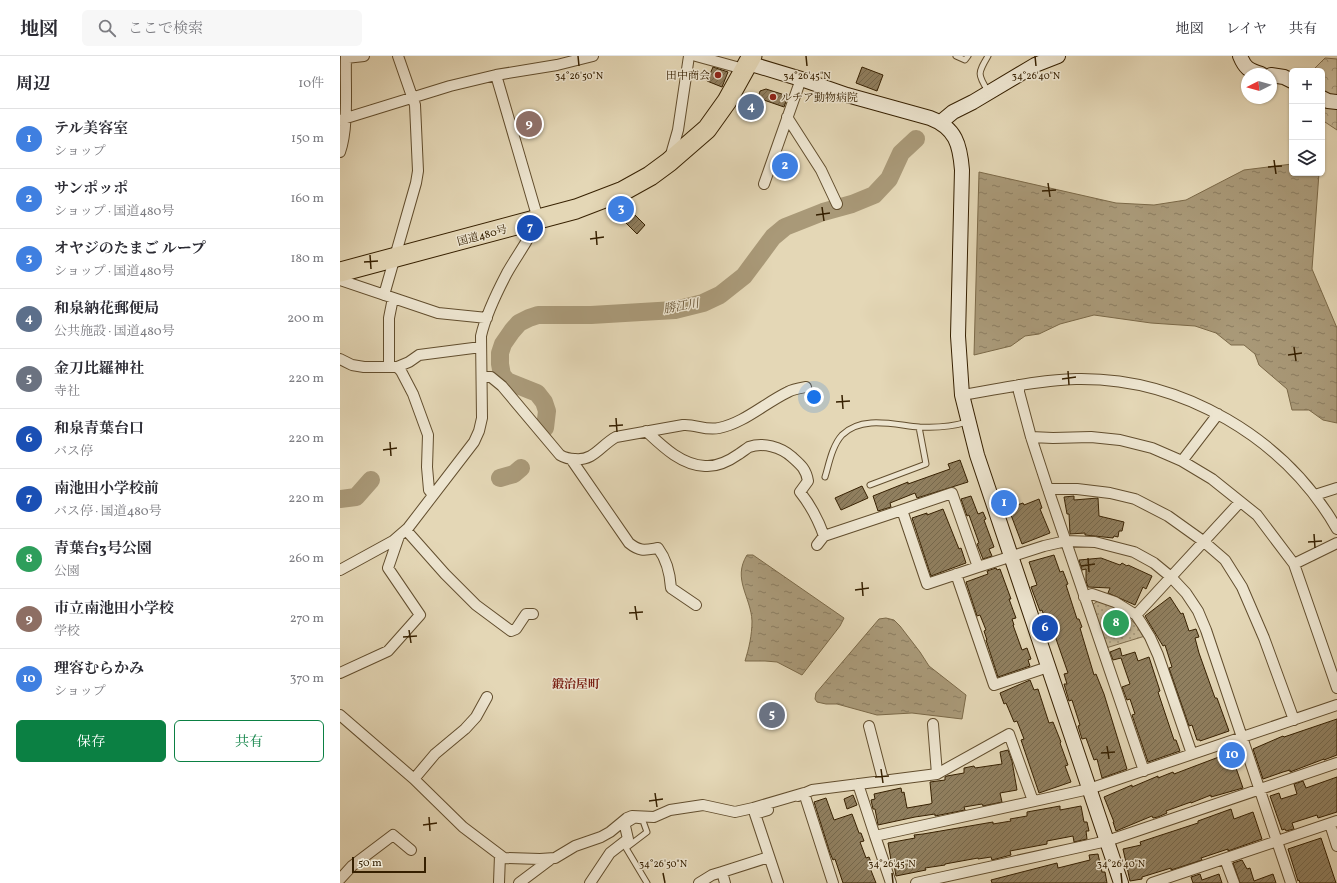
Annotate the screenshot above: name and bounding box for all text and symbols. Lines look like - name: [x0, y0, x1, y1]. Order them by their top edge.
- search box: [82, 10, 362, 46]
- text: 地図: [20, 17, 58, 43]
- icon: search: [96, 17, 118, 39]
- text: ここで検索: [128, 19, 203, 40]
- text: 地図: [1176, 20, 1204, 39]
- text: レイヤ: [1226, 20, 1267, 39]
- text: 共有: [1289, 20, 1317, 39]
- north arrow: [1241, 68, 1277, 104]
- map controls: [1289, 68, 1325, 176]
- button: +: [1289, 68, 1325, 104]
- text: 34°26'50"N: [555, 69, 604, 83]
- place label: 田中商会: [666, 69, 710, 84]
- text: 34°26'45"N: [783, 69, 831, 83]
- text: 34°26'40"N: [1012, 69, 1061, 83]
- marker: 田中商会: [713, 70, 723, 80]
- text: 周辺: [16, 73, 50, 96]
- text: 10件: [298, 75, 324, 93]
- place label: ルチア動物病院: [781, 91, 858, 106]
- pin: 4: [738, 92, 764, 122]
- marker: ルチア動物病院: [768, 92, 778, 102]
- button: −: [1289, 104, 1325, 140]
- pin: 9: [516, 109, 542, 139]
- text: テル美容室: [54, 119, 128, 140]
- text: 1: [26, 130, 32, 148]
- text: 150 m: [291, 130, 324, 148]
- button: layers: [1289, 140, 1325, 176]
- text: ショップ: [54, 143, 106, 161]
- pin: 2: [772, 151, 798, 181]
- text: サンポッポ: [54, 179, 128, 200]
- text: 2: [26, 190, 32, 208]
- text: 160 m: [290, 190, 324, 208]
- pin: 3: [608, 194, 634, 224]
- text: ショップ · 国道480号: [54, 203, 174, 221]
- pin: 7: [517, 213, 543, 243]
- street label: 国道480号: [456, 223, 509, 250]
- text: オヤジのたまご ループ: [54, 239, 206, 260]
- text: 3: [26, 250, 32, 268]
- text: 180 m: [290, 250, 324, 268]
- text: ショップ · 国道480号: [54, 263, 174, 281]
- water label: 勝江川: [662, 296, 702, 318]
- text: 和泉納花郵便局: [54, 299, 159, 320]
- text: 4: [25, 310, 33, 328]
- text: 200 m: [287, 310, 324, 328]
- text: 公共施設 · 国道480号: [54, 323, 175, 341]
- text: 金刀比羅神社: [54, 359, 144, 380]
- text: 5: [26, 370, 32, 388]
- text: 220 m: [288, 370, 324, 388]
- text: 寺社: [54, 383, 80, 401]
- your location: [804, 387, 824, 407]
- text: 和泉青葉台口: [54, 419, 144, 440]
- text: 6: [25, 430, 33, 448]
- text: 220 m: [288, 430, 324, 448]
- text: バス停: [54, 443, 93, 461]
- text: 南池田小学校前: [54, 479, 159, 500]
- pin: 1: [991, 488, 1017, 518]
- text: 7: [26, 490, 32, 508]
- text: 220 m: [288, 490, 324, 508]
- text: バス停 · 国道480号: [54, 503, 162, 521]
- text: 青葉台3号公園: [54, 539, 152, 560]
- text: 8: [25, 550, 33, 568]
- text: 260 m: [289, 550, 324, 568]
- text: 公園: [54, 563, 80, 581]
- text: 市立南池田小学校: [54, 599, 174, 620]
- pin: 8: [1103, 608, 1129, 638]
- text: 9: [25, 610, 33, 628]
- text: 270 m: [290, 610, 324, 628]
- pin: 6: [1032, 613, 1058, 643]
- text: 学校: [54, 623, 80, 641]
- text: 理容むらかみ: [54, 659, 144, 680]
- text: 10: [22, 670, 36, 688]
- text: 370 m: [290, 670, 324, 688]
- district label: 鍛治屋町: [552, 677, 600, 693]
- text: ショップ: [54, 683, 106, 701]
- pin: 5: [759, 700, 785, 730]
- button: 保存: [16, 720, 166, 762]
- button: 共有: [174, 720, 324, 762]
- pin: 10: [1219, 740, 1245, 770]
- scale bar: [352, 855, 426, 874]
- text: 50 m: [358, 856, 382, 871]
- text: 34°26'50"N: [639, 857, 688, 871]
- text: 34°26'45"N: [868, 857, 916, 871]
- text: 34°26'40"N: [1097, 857, 1146, 871]

